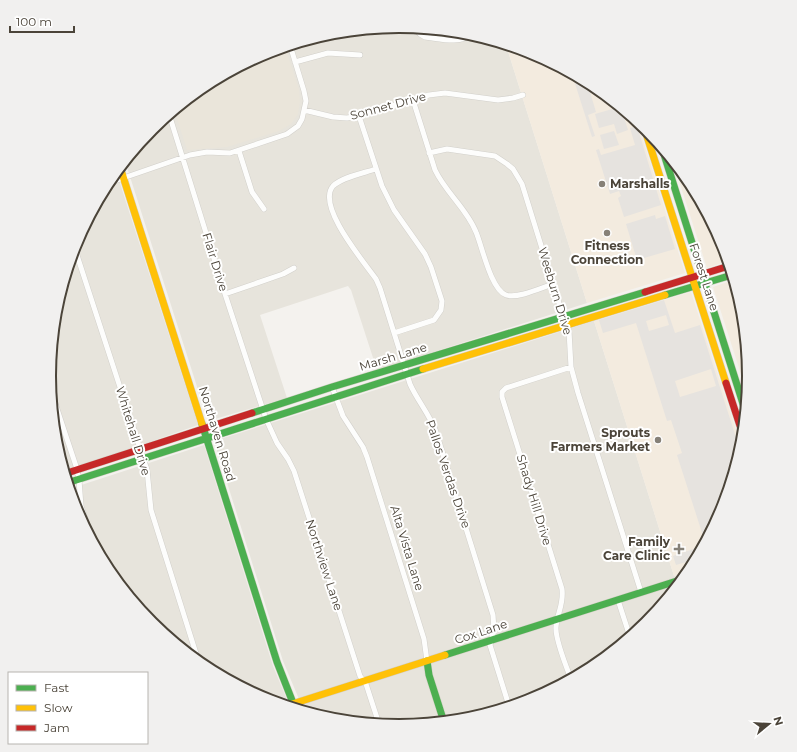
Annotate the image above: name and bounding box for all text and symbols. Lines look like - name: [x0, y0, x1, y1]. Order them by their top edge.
- scale bar: [10, 8, 74, 34]
- text: 100 m: [16, 14, 52, 29]
- street label: Sonnet Drive: [348, 88, 427, 123]
- place label: Marshalls: [610, 176, 670, 191]
- marker: Marshalls: [597, 179, 607, 189]
- marker: Fitness Connection: [602, 228, 612, 238]
- street label: Flair Drive: [199, 231, 231, 293]
- place label: Fitness Connection: [571, 238, 643, 267]
- street label: Forest Lane: [686, 241, 722, 313]
- street label: Weeburn Drive: [535, 245, 576, 336]
- street label: Marsh Lane: [357, 339, 428, 374]
- street label: Whitehall Drive: [113, 384, 154, 477]
- street label: Northaven Road: [196, 385, 239, 483]
- street label: Pallos Verdas Drive: [423, 418, 474, 530]
- place label: Sprouts Farmers Market: [550, 425, 651, 454]
- marker: Sprouts Farmers Market: [653, 435, 663, 445]
- street label: Shady Hill Drive: [514, 453, 555, 547]
- street label: Alta Vista Lane: [387, 503, 428, 592]
- street label: Northview Lane: [303, 517, 346, 612]
- place label: Family Care Clinic: [603, 534, 671, 563]
- marker: Family Care Clinic: [673, 543, 685, 555]
- street label: Cox Lane: [453, 616, 509, 647]
- legend: [8, 672, 148, 744]
- text: Fast: [44, 680, 69, 695]
- text: Slow: [44, 700, 73, 715]
- north arrow: [749, 704, 789, 744]
- text: N: [770, 715, 787, 727]
- text: Jam: [43, 720, 70, 735]

